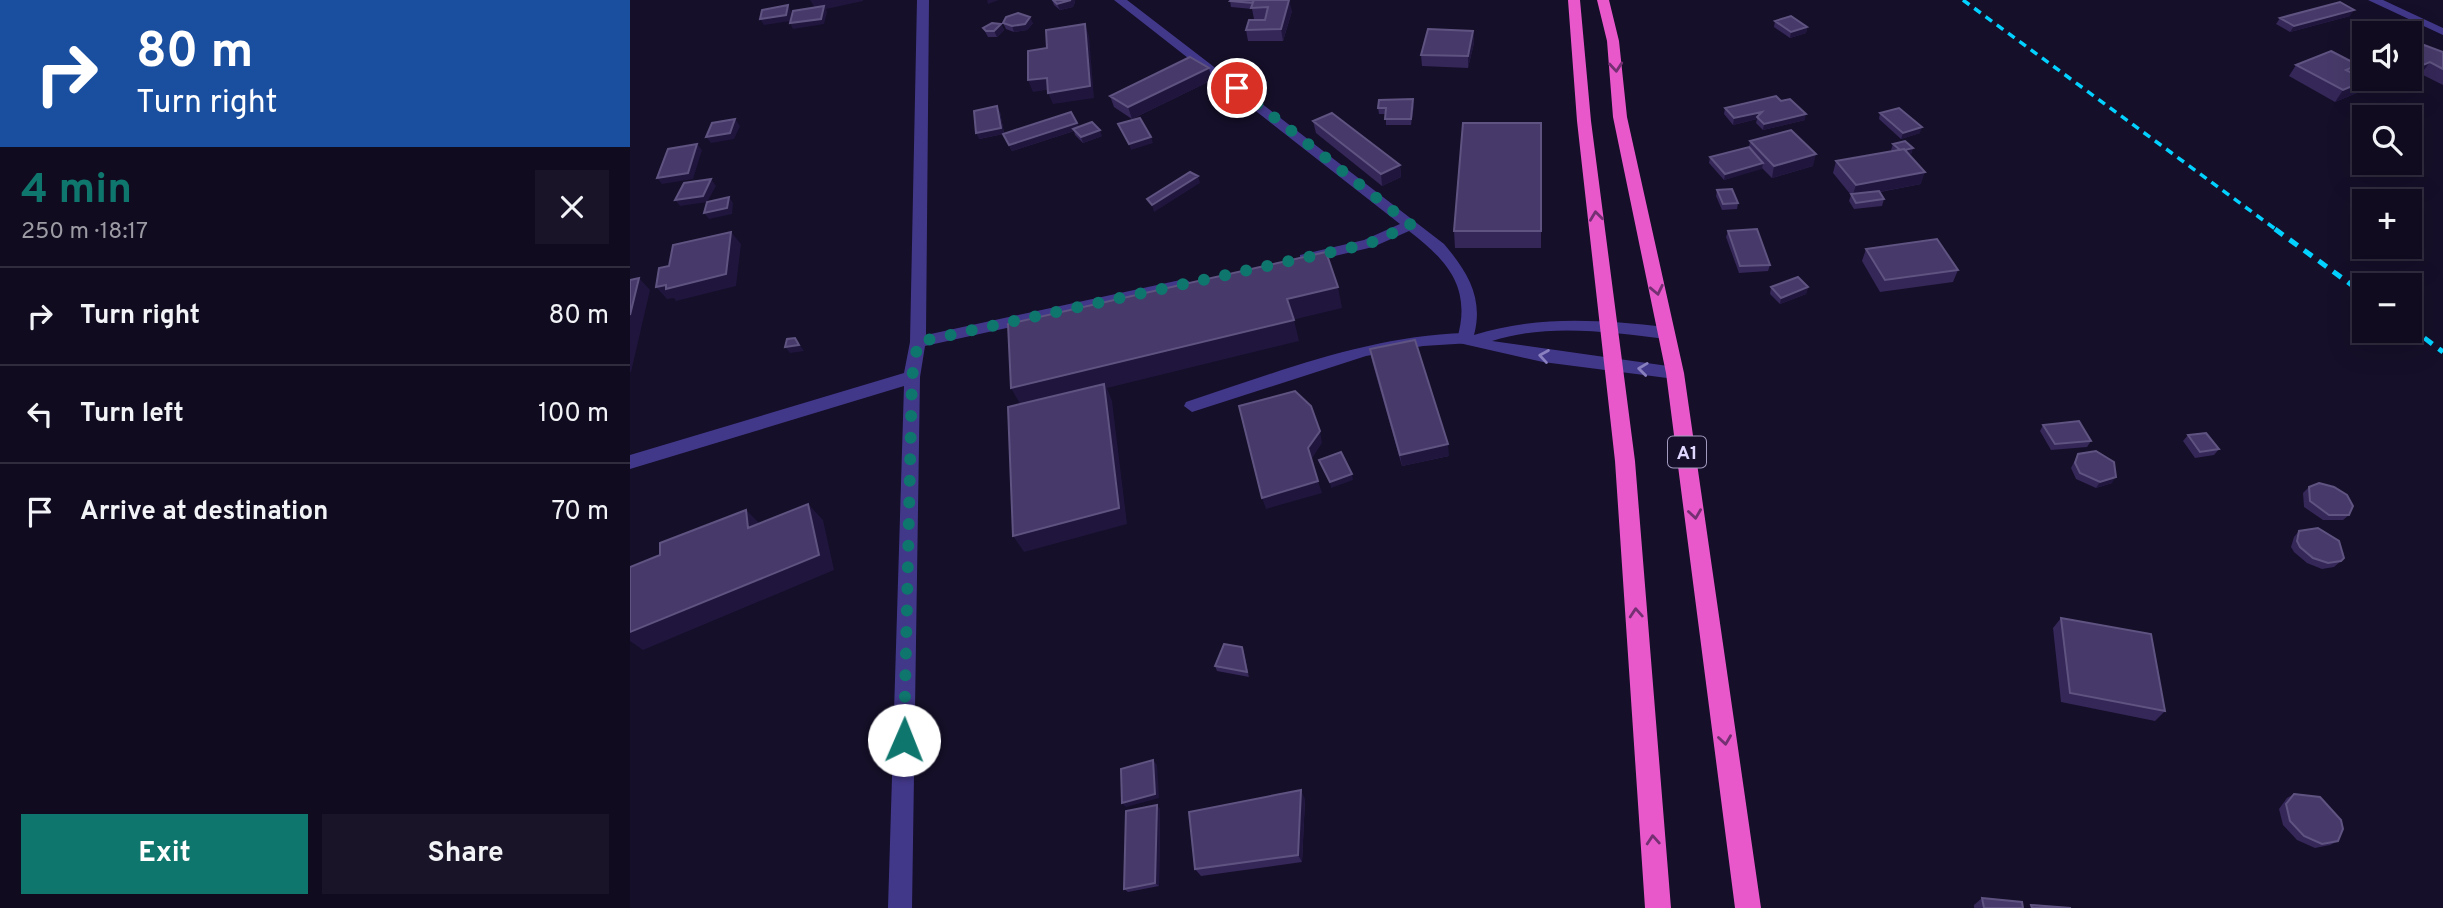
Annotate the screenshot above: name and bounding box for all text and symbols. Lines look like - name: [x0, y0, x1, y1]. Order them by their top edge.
- map controls: [2352, 21, 2422, 343]
- button: sound: [2352, 21, 2422, 91]
- text: 80 m: [136, 23, 253, 85]
- icon: right: [21, 28, 112, 119]
- pin: [1207, 58, 1267, 118]
- one-way arrow: [1608, 61, 1623, 73]
- icon: arrive: [1218, 69, 1256, 107]
- text: Turn right: [136, 84, 278, 124]
- button: search: [2352, 105, 2422, 175]
- text: 4 min: [21, 165, 132, 218]
- button: close: [535, 170, 609, 244]
- button: +: [2352, 189, 2422, 259]
- one-way arrow: [1589, 210, 1604, 222]
- text: 250 m · 18:17: [21, 218, 148, 247]
- button: −: [2352, 273, 2422, 343]
- one-way arrow: [1649, 284, 1663, 296]
- icon: right: [21, 297, 59, 335]
- text: Turn right: [80, 300, 200, 333]
- text: 80 m: [549, 300, 609, 333]
- one-way arrow: [1538, 349, 1550, 364]
- one-way arrow: [1637, 362, 1649, 377]
- icon: left: [21, 395, 59, 433]
- text: Turn left: [80, 398, 184, 431]
- text: 100 m: [538, 398, 609, 431]
- road number: A1: [1668, 436, 1706, 467]
- icon: arrive: [21, 493, 59, 531]
- text: Arrive at destination: [80, 496, 328, 529]
- text: 70 m: [551, 496, 609, 529]
- one-way arrow: [1687, 508, 1702, 520]
- one-way arrow: [1629, 607, 1644, 618]
- position arrow: [867, 703, 941, 777]
- one-way arrow: [1718, 734, 1733, 746]
- button: Exit: [21, 814, 308, 894]
- button: Share: [322, 814, 609, 894]
- one-way arrow: [1646, 834, 1661, 845]

